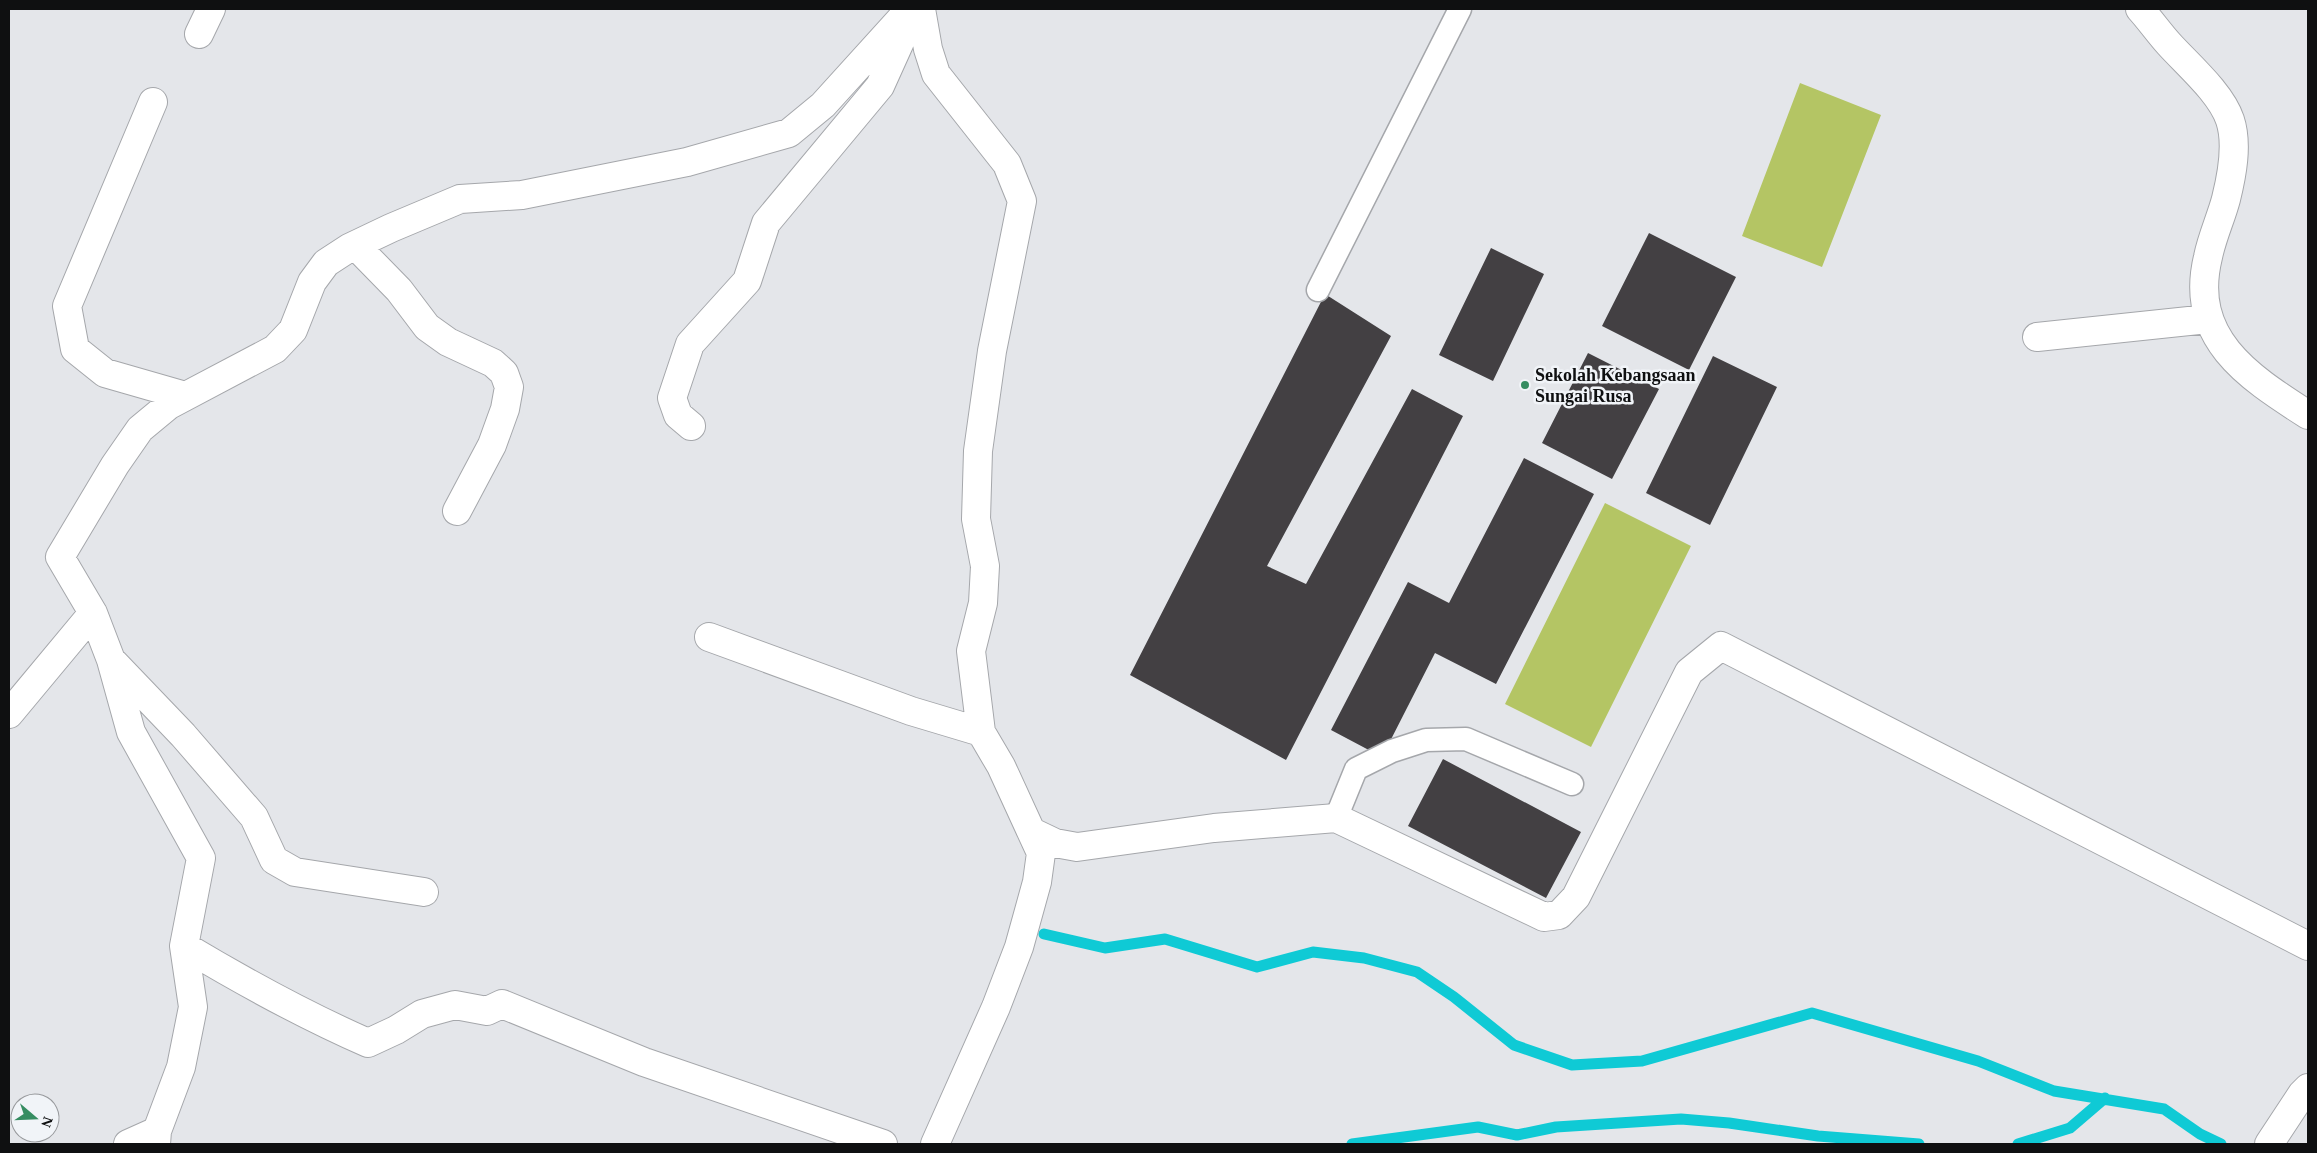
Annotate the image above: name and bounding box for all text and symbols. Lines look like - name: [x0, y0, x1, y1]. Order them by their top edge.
- place label: Sekolah Kebangsaan Sungai Rusa: [1535, 365, 1696, 406]
- marker: Sekolah Kebangsaan Sungai Rusa: [1519, 379, 1531, 391]
- north arrow: [10, 1093, 60, 1143]
- text: N: [38, 1115, 56, 1129]

